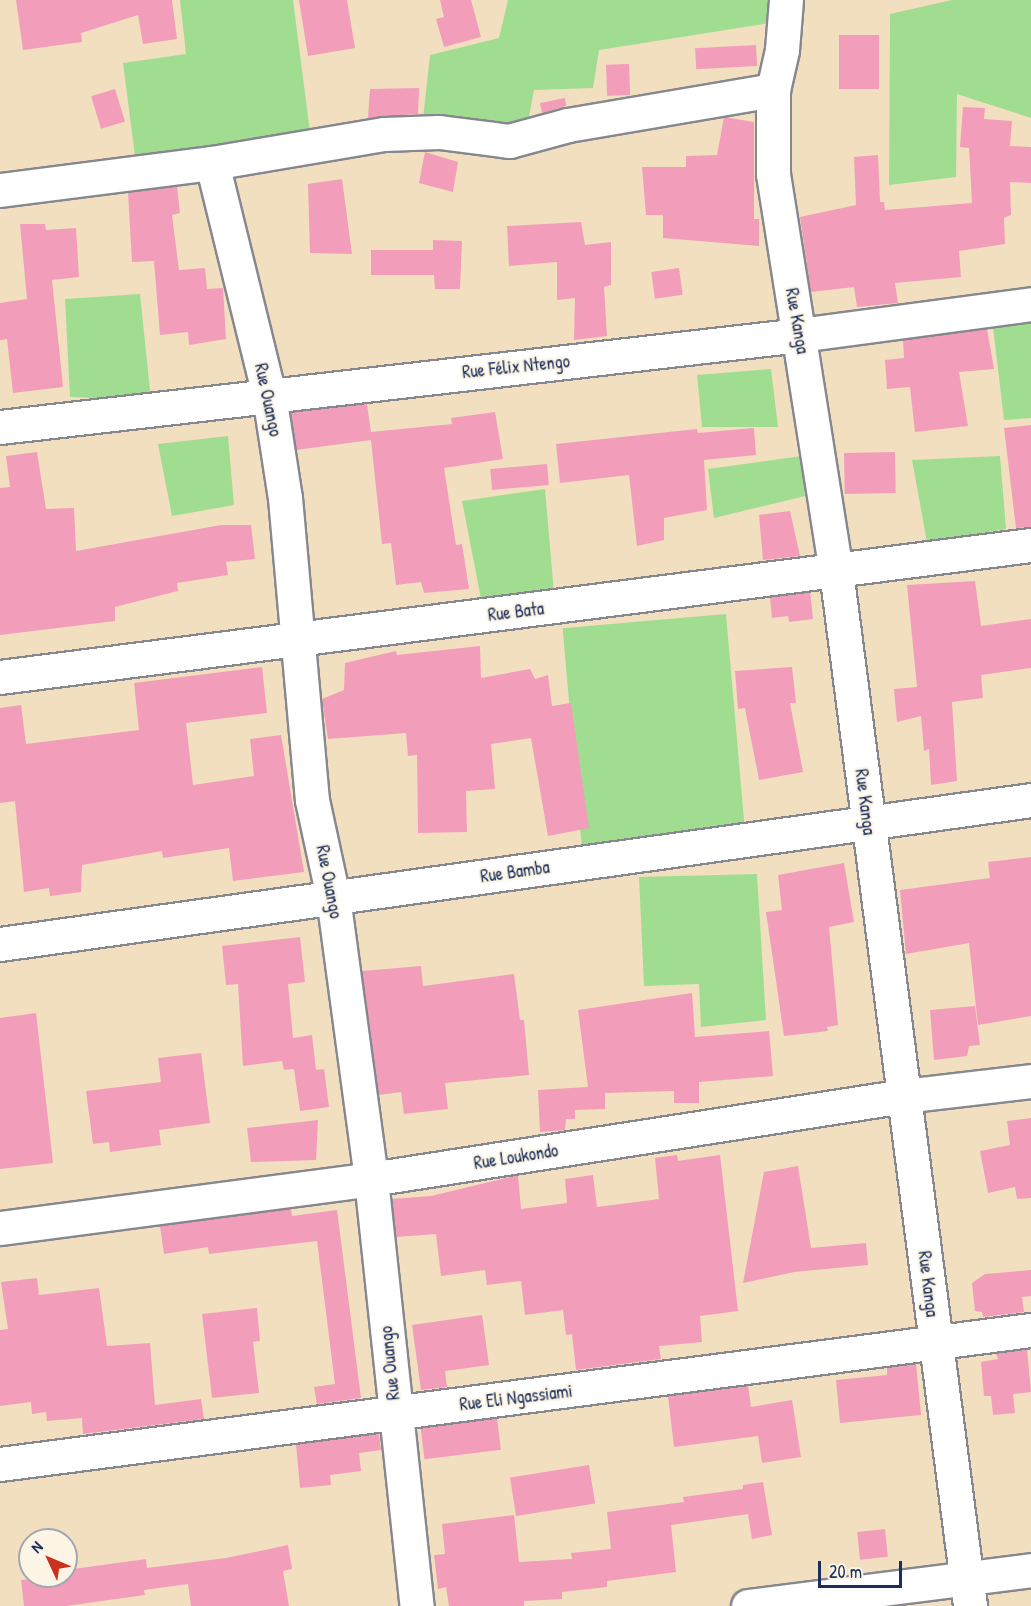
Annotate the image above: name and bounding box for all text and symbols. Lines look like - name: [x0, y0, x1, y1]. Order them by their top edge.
- street label: Rue Kanga: [781, 286, 813, 356]
- street label: Rue Félix Ntengo: [461, 351, 571, 383]
- street label: Rue Ouango: [250, 361, 286, 439]
- street label: Rue Bata: [487, 598, 545, 626]
- street label: Rue Kanga: [850, 768, 880, 836]
- street label: Rue Ouango: [311, 843, 347, 921]
- street label: Rue Bamba: [479, 856, 551, 888]
- street label: Rue Loukondo: [472, 1140, 560, 1174]
- street label: Rue Kanga: [913, 1250, 943, 1318]
- street label: Rue Ouango: [375, 1325, 405, 1401]
- street label: Rue Eli Ngassiami: [458, 1380, 574, 1416]
- north arrow: [18, 1528, 78, 1588]
- text: N: [26, 1536, 47, 1558]
- scale bar: [821, 1549, 905, 1587]
- text: 20 m: [829, 1559, 862, 1584]

